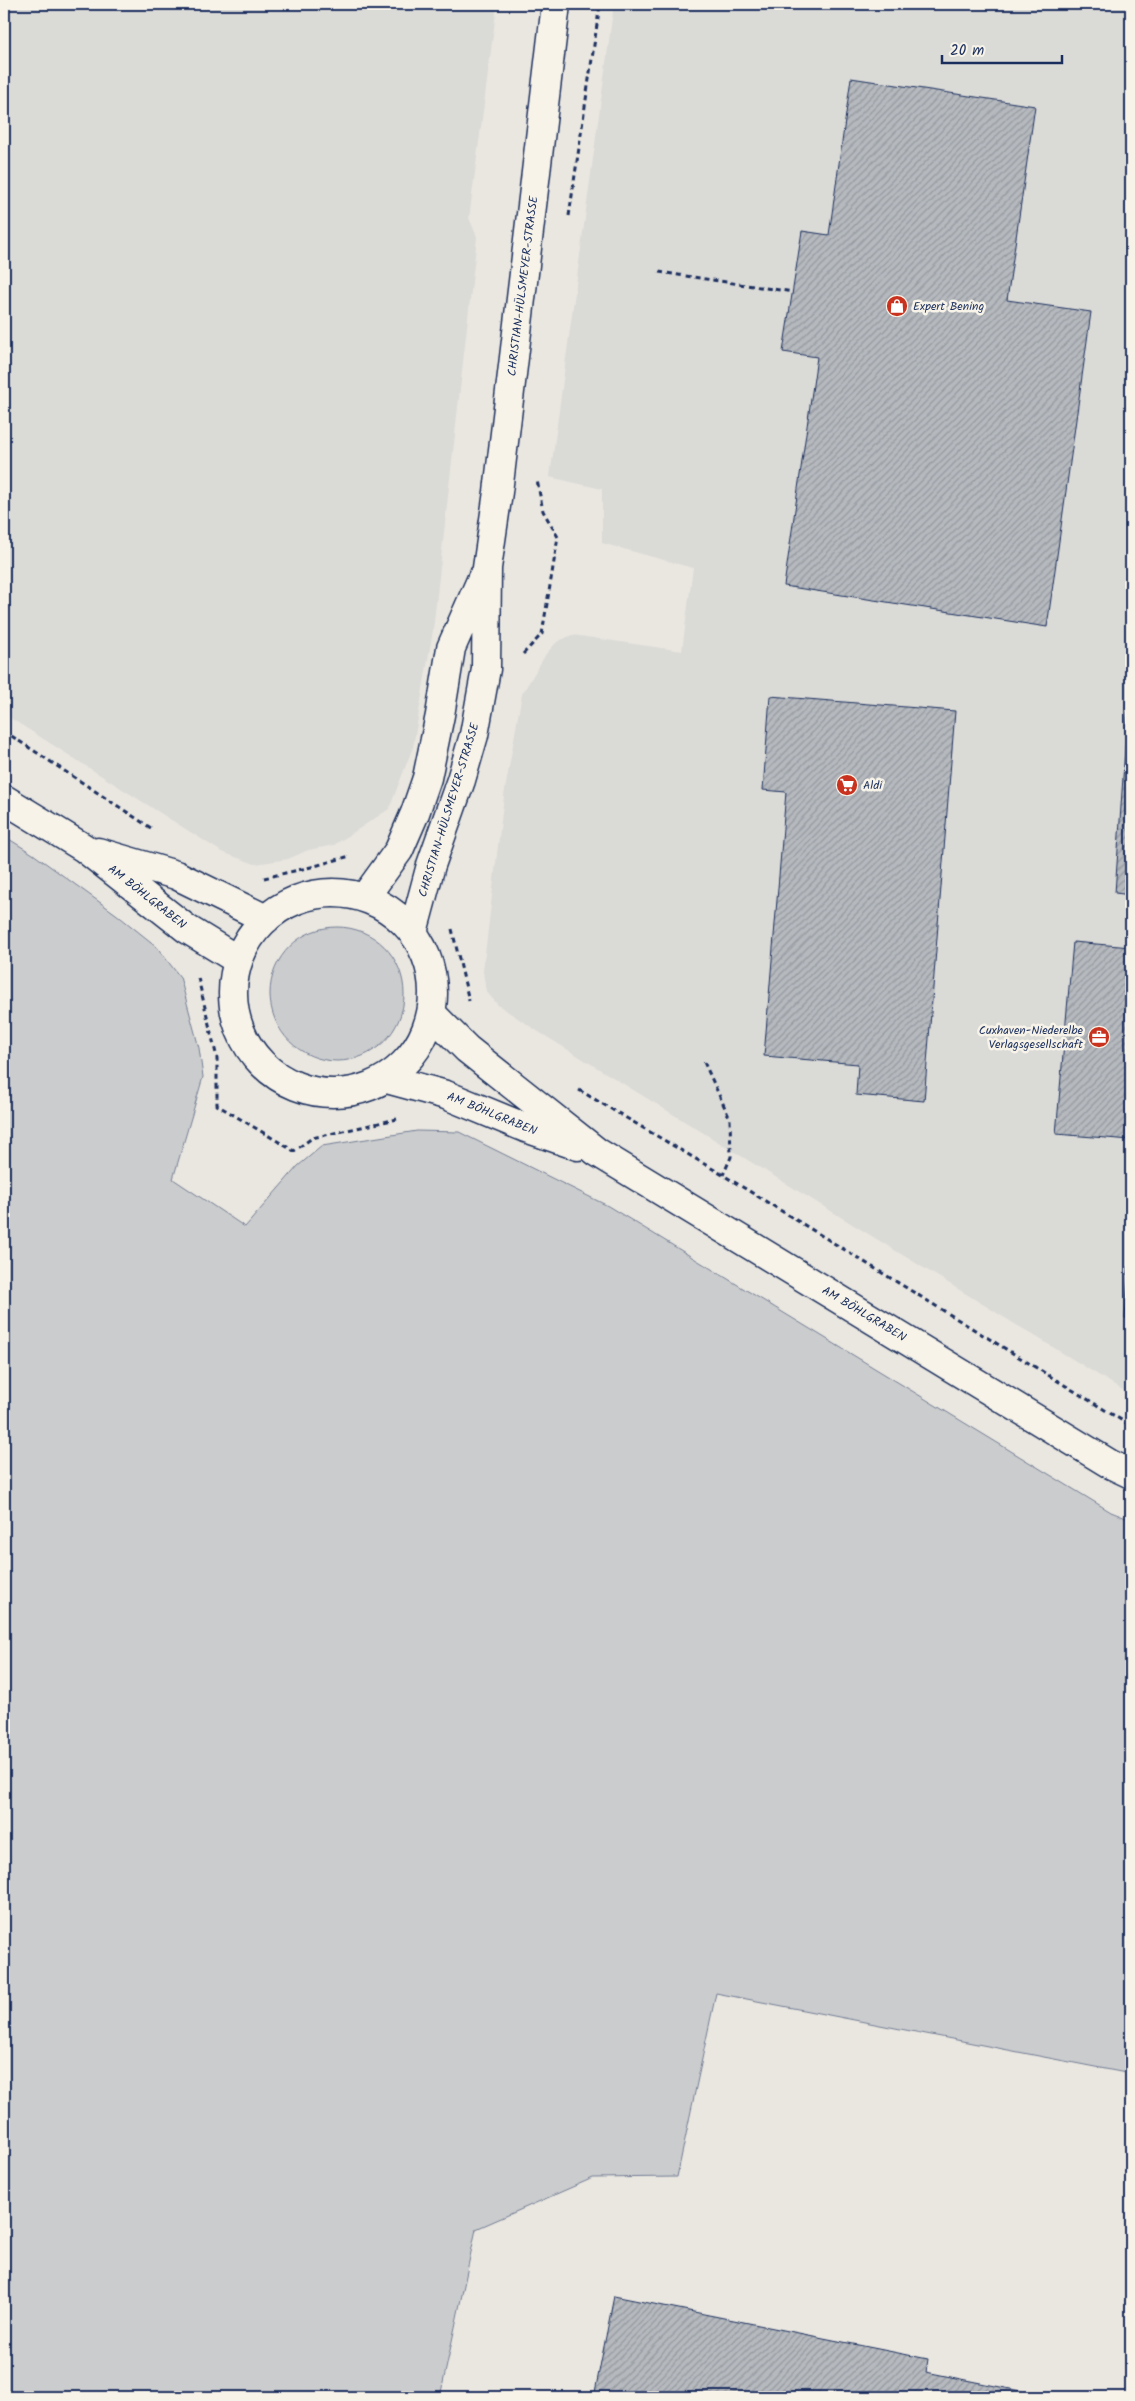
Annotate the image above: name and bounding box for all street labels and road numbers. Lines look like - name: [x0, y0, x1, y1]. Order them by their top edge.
- street label: CHRISTIAN-HÜLSMEYER-STRASSE: [503, 194, 544, 377]
- street label: CHRISTIAN-HÜLSMEYER-STRASSE: [413, 720, 485, 899]
- street label: AM BÖHLGRABEN: [103, 860, 191, 934]
- street label: AM BÖHLGRABEN: [444, 1087, 540, 1141]
- street label: AM BÖHLGRABEN: [818, 1281, 910, 1347]

